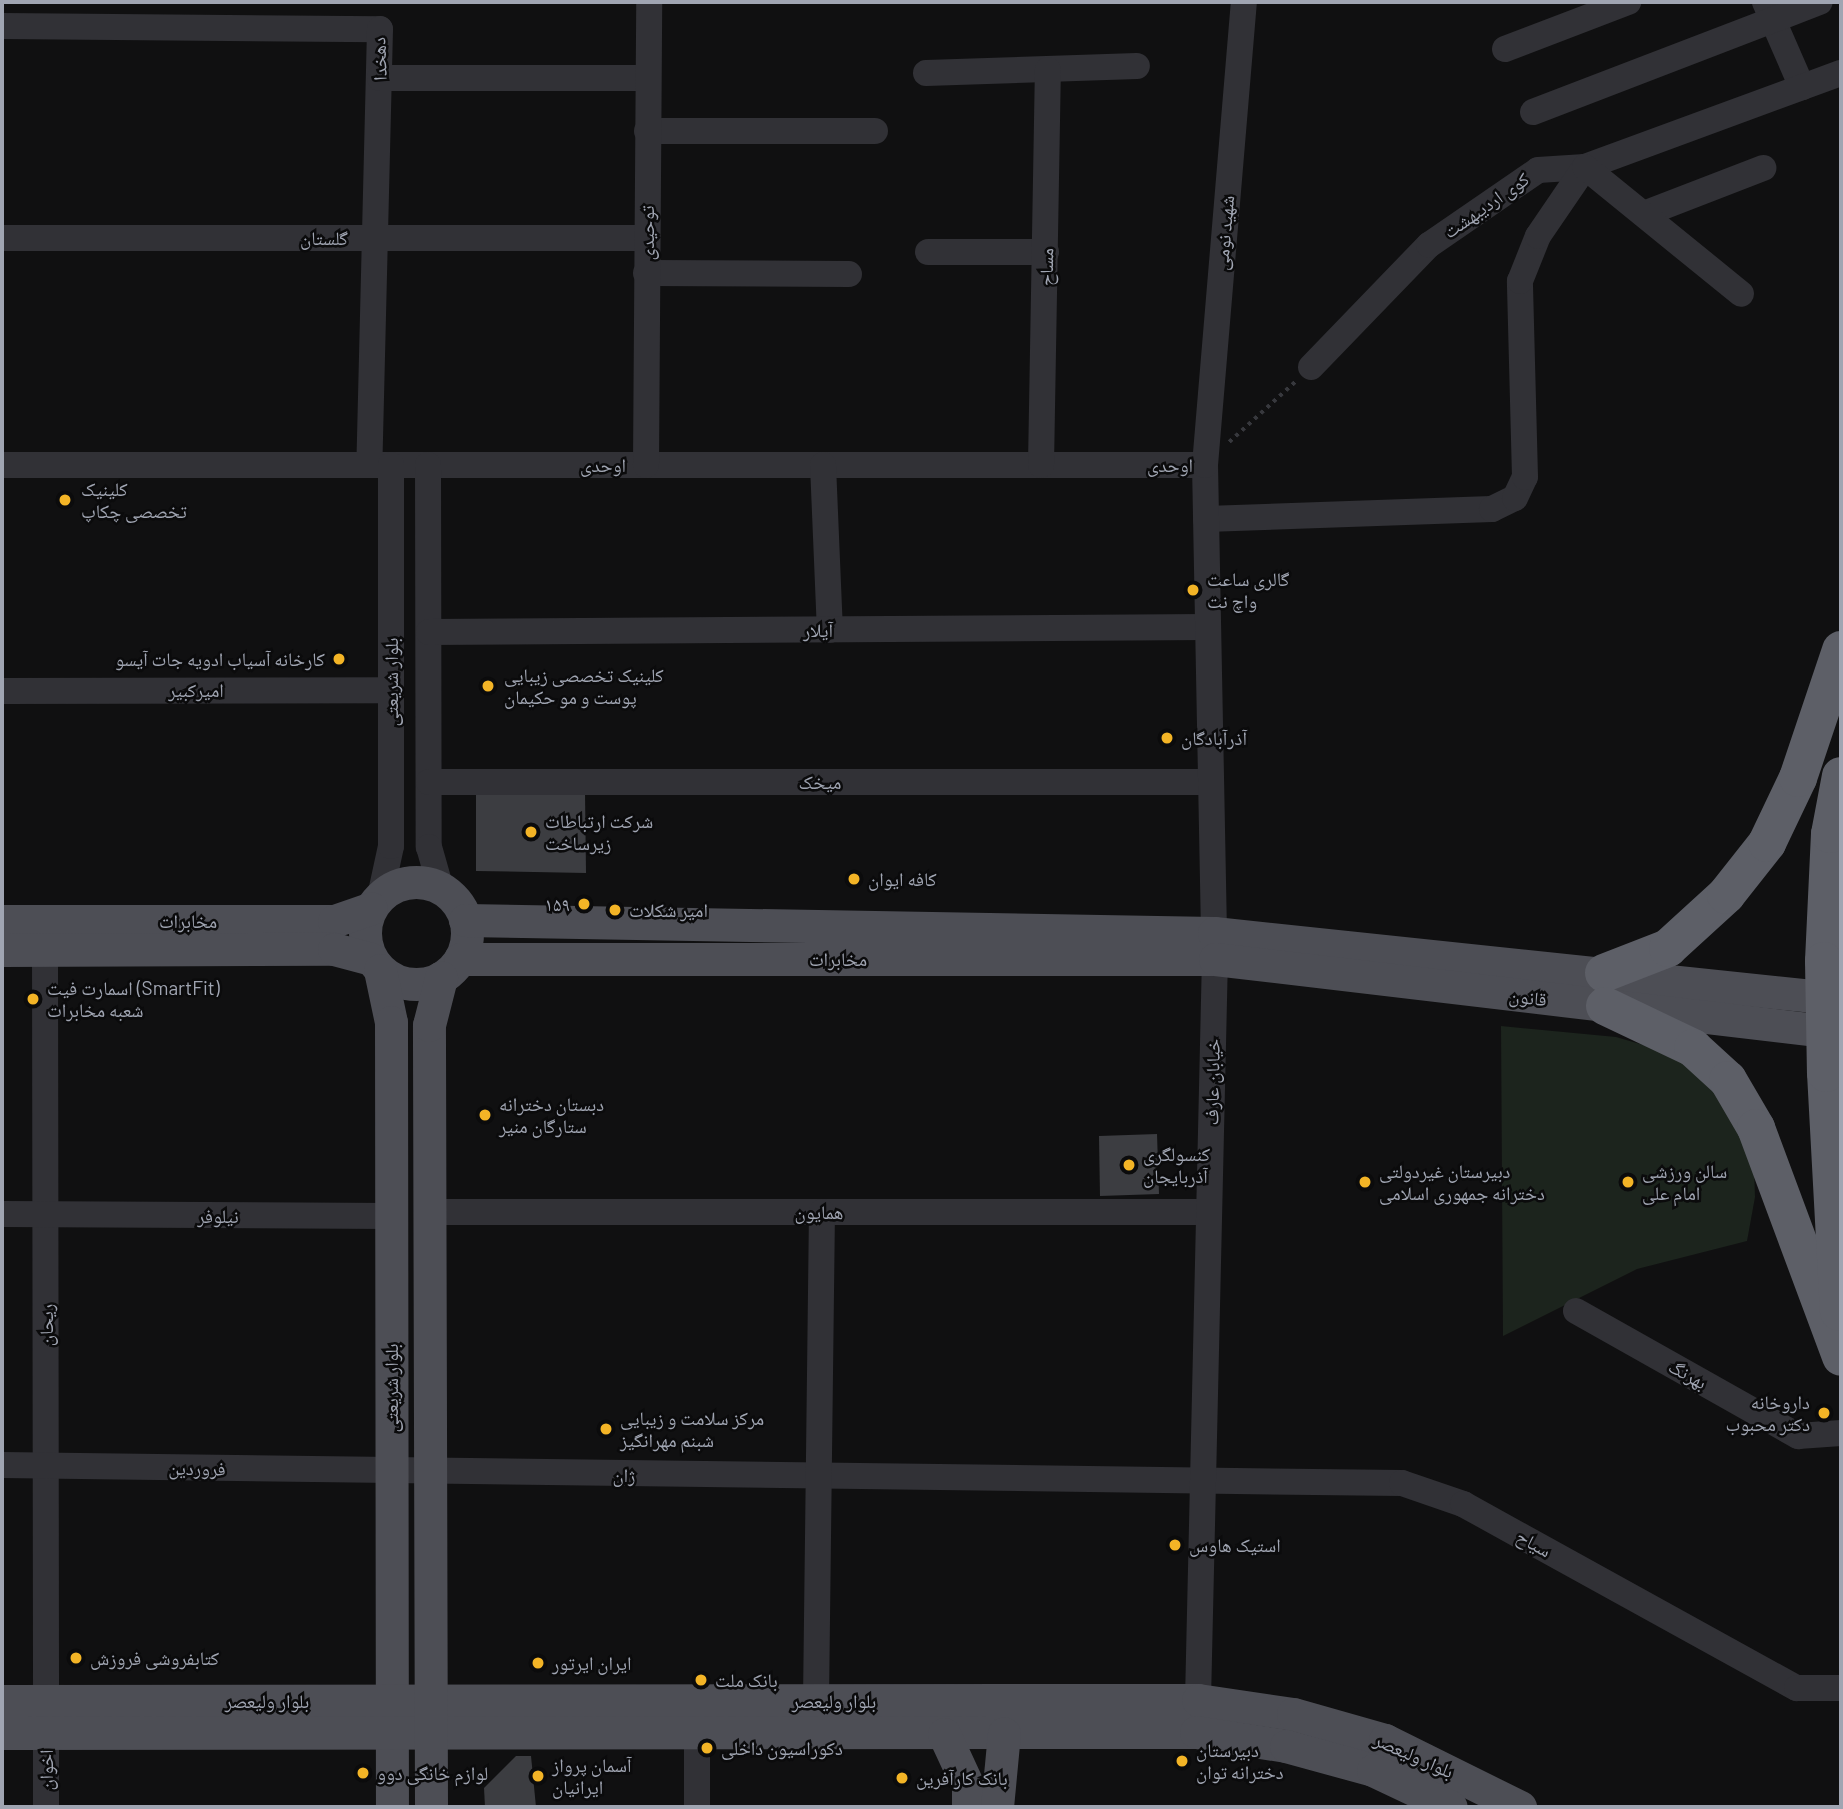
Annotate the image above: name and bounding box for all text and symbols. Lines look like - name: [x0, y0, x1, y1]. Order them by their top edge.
- street label: دهخدا: [367, 37, 391, 81]
- street label: کوی اردیبهشت: [1439, 167, 1533, 243]
- street label: شهید نومی: [1209, 195, 1239, 271]
- street label: توحیدی: [636, 205, 658, 261]
- street label: گلستان: [300, 227, 348, 249]
- street label: مساح: [1034, 248, 1058, 286]
- street label: اوحدی: [580, 454, 626, 476]
- street label: اوحدی: [1147, 454, 1193, 476]
- place label: کلينيک تخصصی چکاپ: [81, 478, 187, 522]
- marker: کلينيک تخصصی چکاپ: [55, 490, 75, 510]
- place label: گالری ساعت واچ نت: [1207, 568, 1289, 612]
- marker: گالری ساعت واچ نت: [1185, 582, 1201, 598]
- street label: آیلار: [803, 619, 833, 641]
- street label: بلوار شریعتى: [380, 638, 402, 726]
- place label: کارخانه آسیاب ادویه جات آیسو: [115, 648, 325, 670]
- marker: کارخانه آسیاب ادویه جات آیسو: [331, 651, 347, 667]
- place label: کلینیک تخصصی زیبایی پوست و مو حکیمان: [504, 664, 664, 708]
- marker: کلینیک تخصصی زیبایی پوست و مو حکیمان: [478, 676, 498, 696]
- street label: امیرکبیر: [168, 679, 224, 701]
- place label: آذرآبادگان: [1181, 727, 1247, 749]
- marker: آذرآبادگان: [1159, 730, 1175, 746]
- street label: میخک: [799, 771, 841, 793]
- place label: شرکت ارتباطات زیرساخت: [545, 810, 653, 854]
- marker: شرکت ارتباطات زیرساخت: [523, 824, 539, 840]
- place label: کافه ایوان: [868, 868, 937, 890]
- marker: کافه ایوان: [846, 871, 862, 887]
- place label: ۱۵۹: [544, 893, 570, 915]
- marker: ۱۵۹: [576, 896, 592, 912]
- place label: امیر شکلات: [629, 899, 708, 921]
- marker: امیر شکلات: [607, 902, 623, 918]
- street label: مخابرات: [159, 910, 217, 932]
- street label: مخابرات: [809, 948, 867, 970]
- place label: اسمارت فیت (SmartFit) شعبه مخابرات: [47, 977, 220, 1021]
- street label: قانون: [1508, 983, 1548, 1011]
- marker: اسمارت فیت (SmartFit) شعبه مخابرات: [25, 991, 41, 1007]
- street label: خیابان عارف: [1200, 1039, 1224, 1125]
- place label: دبستان دخترانه ستارگان منیر: [499, 1093, 604, 1137]
- marker: دبستان دخترانه ستارگان منیر: [477, 1107, 493, 1123]
- place label: کنسولگری آذربایجان: [1143, 1143, 1210, 1187]
- marker: کنسولگری آذربایجان: [1121, 1157, 1137, 1173]
- place label: دبیرستان غیردولتی دخترانه جمهوری اسلامی: [1379, 1160, 1545, 1204]
- place label: سالن ورزشی امام علی: [1642, 1160, 1727, 1204]
- marker: دبیرستان غیردولتی دخترانه جمهوری اسلامی: [1357, 1174, 1373, 1190]
- marker: سالن ورزشی امام علی: [1620, 1174, 1636, 1190]
- street label: همایون: [795, 1201, 843, 1223]
- street label: نیلوفر: [197, 1205, 239, 1227]
- street label: ریحان: [35, 1304, 57, 1346]
- street label: بلوار شریعتى: [380, 1344, 402, 1432]
- street label: بهرنگ: [1665, 1354, 1711, 1394]
- place label: داروخانه دکتر محبوب: [1726, 1391, 1810, 1435]
- marker: داروخانه دکتر محبوب: [1816, 1405, 1832, 1421]
- place label: مرکز سلامت و زیبایی شبنم مهرانگیز: [620, 1407, 764, 1451]
- marker: مرکز سلامت و زیبایی شبنم مهرانگیز: [598, 1421, 614, 1437]
- street label: فروردین: [168, 1456, 226, 1480]
- street label: ژان: [612, 1463, 636, 1487]
- street label: سیاح: [1513, 1524, 1555, 1562]
- place label: استیک هاوس: [1189, 1534, 1281, 1556]
- marker: استیک هاوس: [1167, 1537, 1183, 1553]
- place label: کتابفروشی فروزش: [90, 1647, 219, 1669]
- marker: کتابفروشی فروزش: [68, 1650, 84, 1666]
- place label: ایران ایرتور: [552, 1652, 632, 1674]
- marker: ایران ایرتور: [530, 1655, 546, 1671]
- place label: بانک ملت: [715, 1669, 778, 1691]
- marker: بانک ملت: [693, 1672, 709, 1688]
- street label: بلوار ولیعصر: [225, 1690, 309, 1712]
- street label: بلوار ولیعصر: [792, 1690, 876, 1712]
- street label: بلوار ولیعصر: [1371, 1727, 1457, 1783]
- place label: دکوراسیون داخلی: [721, 1737, 843, 1759]
- place label: دبیرستان دخترانه توان: [1196, 1739, 1284, 1783]
- marker: دکوراسیون داخلی: [699, 1740, 715, 1756]
- street label: اخوان: [35, 1749, 57, 1791]
- marker: دبیرستان دخترانه توان: [1174, 1753, 1190, 1769]
- place label: آسمان پرواز ایرانیان: [552, 1754, 632, 1798]
- place label: لوازم خانگی دوو: [377, 1762, 488, 1784]
- marker: لوازم خانگی دوو: [355, 1765, 371, 1781]
- place label: بانک کارآفرین: [916, 1767, 1008, 1789]
- marker: آسمان پرواز ایرانیان: [530, 1768, 546, 1784]
- marker: بانک کارآفرین: [894, 1770, 910, 1786]

